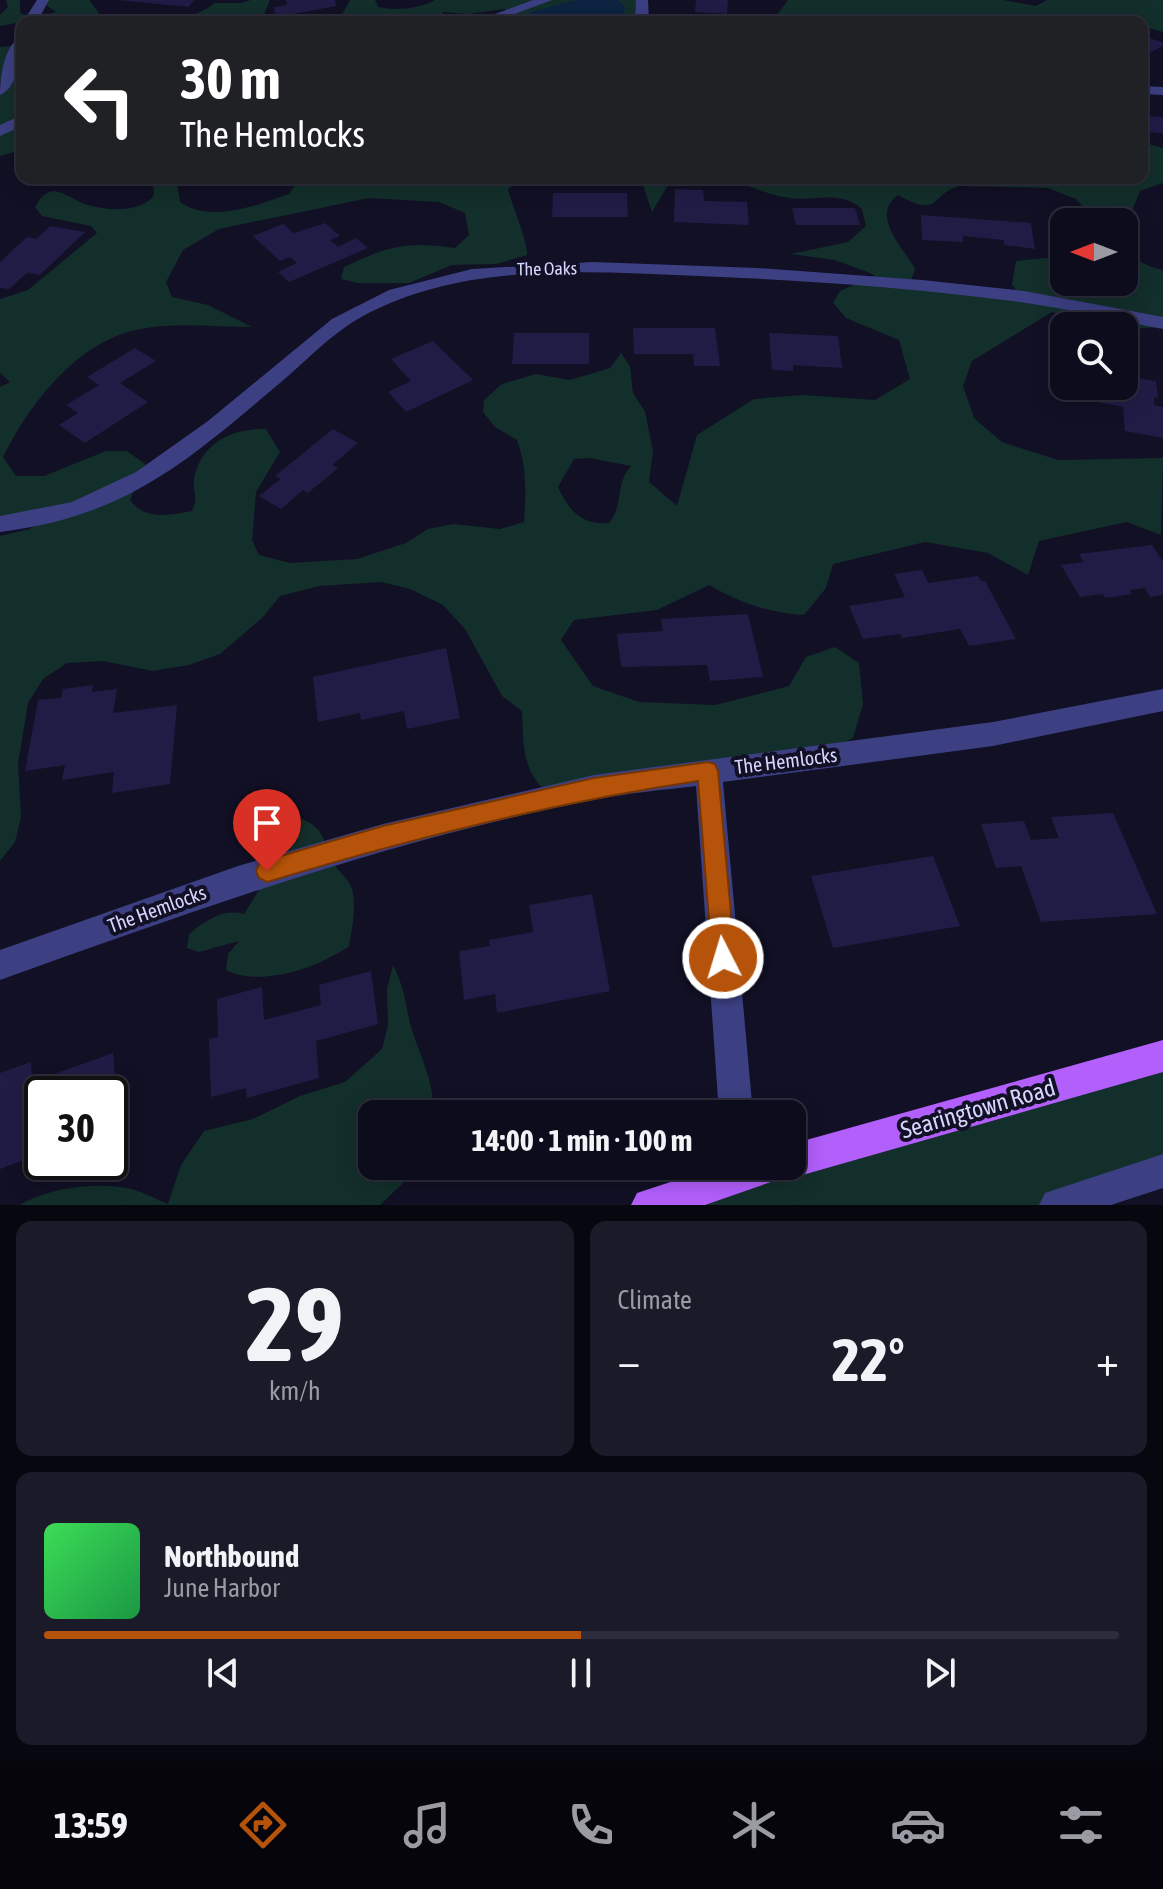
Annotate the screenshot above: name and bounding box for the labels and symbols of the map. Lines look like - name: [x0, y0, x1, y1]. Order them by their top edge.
- north arrow: [1050, 208, 1138, 296]
- street label: The Oaks: [517, 257, 577, 280]
- street label: The Hemlocks: [734, 743, 838, 778]
- pin: [233, 789, 301, 871]
- street label: The Hemlocks: [105, 880, 209, 937]
- position arrow: [681, 916, 765, 1000]
- street label: Searingtown Road: [897, 1074, 1058, 1143]
- speed limit sign: 30: [24, 1076, 128, 1180]

